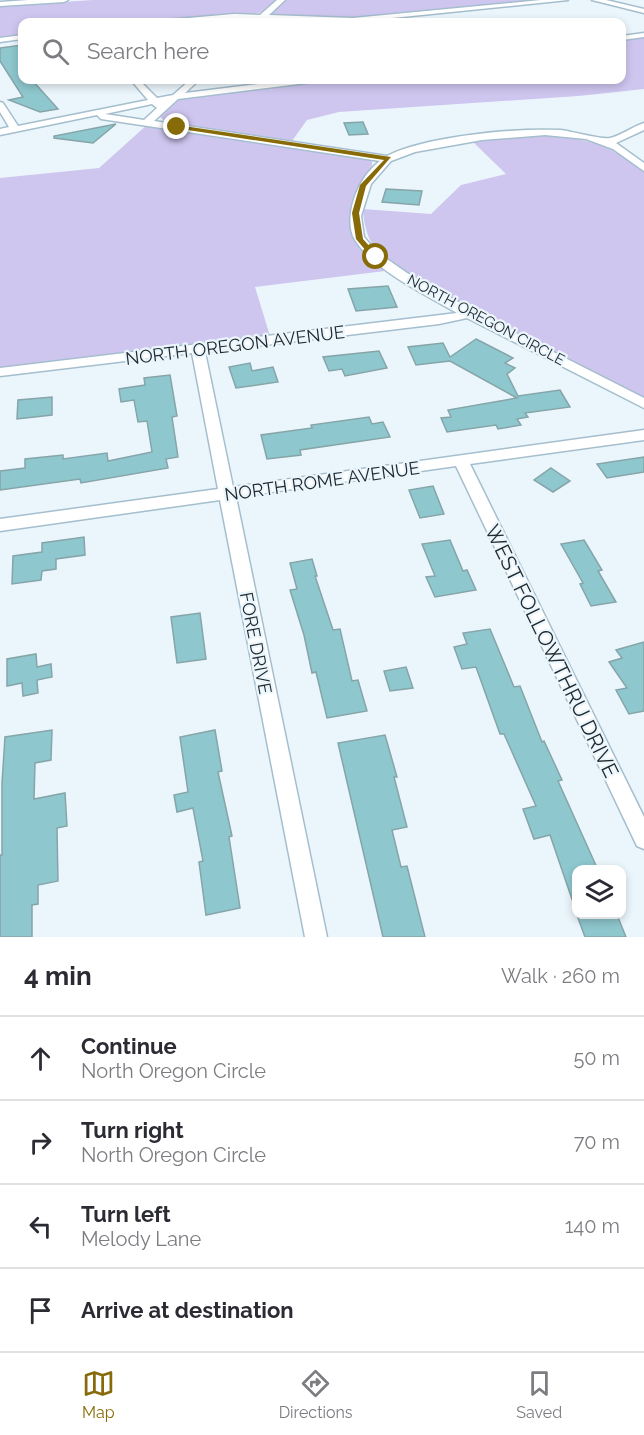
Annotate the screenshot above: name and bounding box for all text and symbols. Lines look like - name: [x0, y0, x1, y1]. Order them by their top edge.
- search box: [18, 18, 626, 84]
- icon: search: [39, 35, 72, 68]
- text: Search here: [87, 38, 209, 64]
- route end: [163, 113, 189, 139]
- route start: [362, 243, 388, 269]
- street label: NORTH OREGON CIRCLE: [404, 271, 568, 369]
- street label: NORTH OREGON AVENUE: [124, 321, 346, 369]
- street label: NORTH ROME AVENUE: [223, 457, 421, 505]
- street label: WEST FOLLOWTHRU DRIVE: [480, 521, 624, 781]
- street label: FORE DRIVE: [236, 590, 276, 696]
- map controls: [572, 865, 626, 919]
- button: layers: [572, 865, 626, 919]
- text: 4 min: [24, 961, 92, 991]
- text: Walk · 260 m: [501, 964, 620, 988]
- text: Continue: [81, 1033, 177, 1059]
- icon: ahead: [24, 1042, 57, 1075]
- text: 50 m: [573, 1046, 620, 1070]
- text: North Oregon Circle: [81, 1059, 266, 1083]
- text: Turn right: [81, 1117, 184, 1143]
- icon: right: [24, 1126, 57, 1159]
- text: 70 m: [574, 1130, 620, 1154]
- text: North Oregon Circle: [81, 1143, 266, 1167]
- text: Turn left: [81, 1201, 171, 1227]
- icon: left: [24, 1210, 57, 1243]
- text: 140 m: [565, 1214, 620, 1238]
- text: Melody Lane: [81, 1227, 201, 1251]
- icon: arrive: [24, 1294, 57, 1327]
- text: Arrive at destination: [81, 1297, 294, 1323]
- tab: Map: [82, 1367, 115, 1422]
- tab: Directions: [279, 1367, 353, 1422]
- tab: Saved: [516, 1367, 562, 1422]

